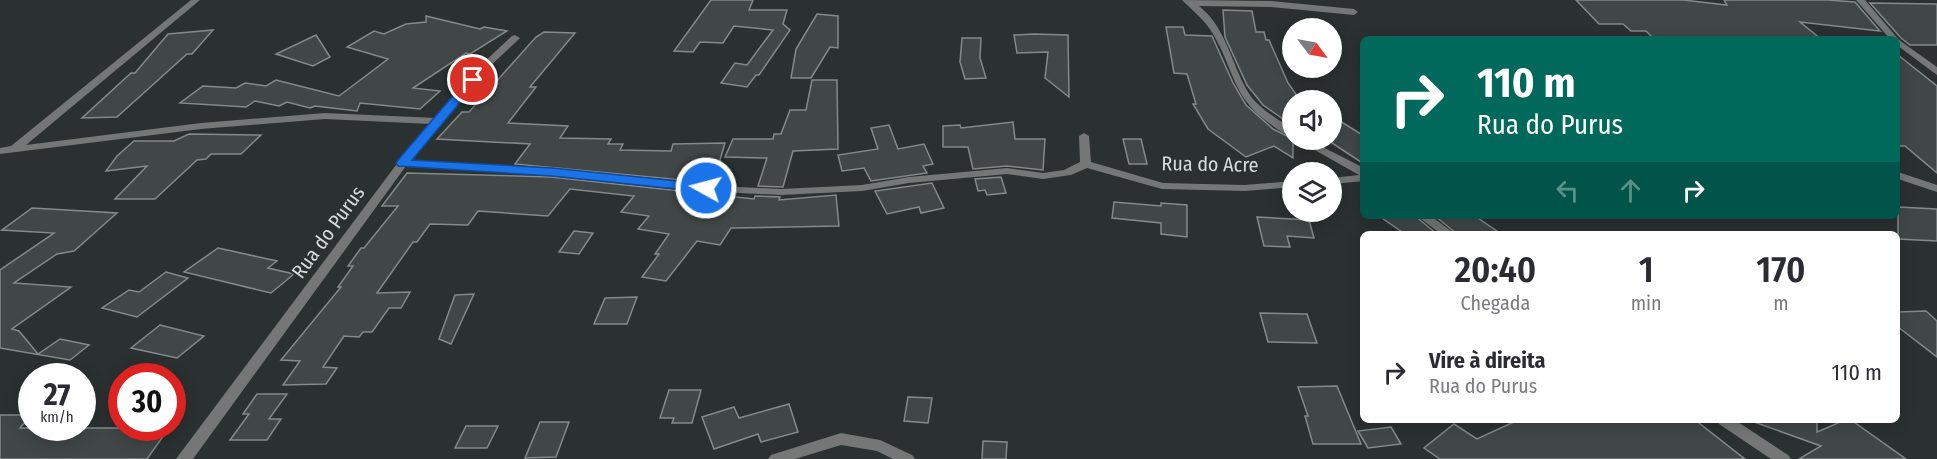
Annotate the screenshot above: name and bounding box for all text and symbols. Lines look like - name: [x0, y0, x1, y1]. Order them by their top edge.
- north arrow: [1282, 18, 1342, 78]
- map controls: [1282, 18, 1342, 222]
- pin: [447, 54, 498, 105]
- text: 110 m: [1477, 58, 1576, 108]
- icon: right: [1378, 60, 1456, 138]
- icon: arrive: [456, 63, 489, 96]
- button: sound: [1282, 90, 1342, 150]
- text: Rua do Purus: [1477, 109, 1623, 141]
- street label: Rua do Acre: [1161, 151, 1259, 177]
- position arrow: [674, 156, 738, 220]
- button: layers: [1282, 162, 1342, 222]
- icon: left: [1551, 174, 1584, 207]
- icon: ahead: [1614, 174, 1647, 207]
- icon: right: [1677, 174, 1710, 207]
- street label: Rua do Purus: [286, 181, 370, 283]
- text: 20:40: [1455, 248, 1536, 292]
- text: 1: [1639, 248, 1654, 292]
- text: 170: [1756, 248, 1805, 292]
- text: Chegada: [1460, 291, 1530, 315]
- text: min: [1631, 291, 1662, 315]
- text: m: [1773, 291, 1789, 315]
- text: Vire à direita: [1429, 347, 1545, 374]
- icon: right: [1378, 356, 1411, 389]
- text: 110 m: [1832, 359, 1882, 386]
- speed limit sign: 30: [108, 363, 186, 441]
- text: Rua do Purus: [1429, 374, 1537, 398]
- text: 27: [44, 377, 70, 413]
- text: km/h: [40, 408, 74, 426]

